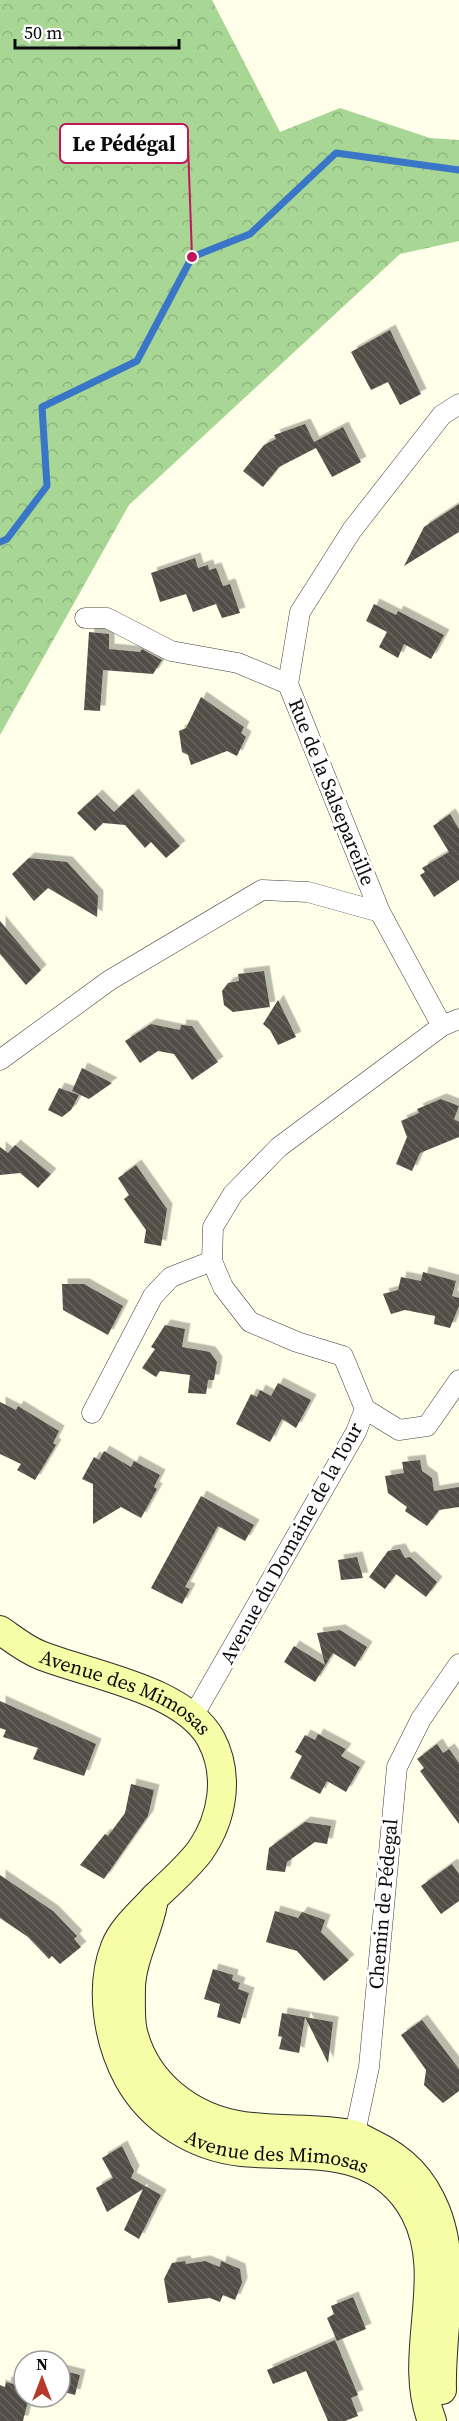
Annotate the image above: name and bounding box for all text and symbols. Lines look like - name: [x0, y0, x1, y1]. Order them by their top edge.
- scale bar: [15, 12, 178, 50]
- text: 50 m: [24, 20, 62, 45]
- callout: Le Pédégal: [60, 124, 188, 163]
- text: Le Pédégal: [72, 129, 176, 158]
- street label: Rue de la Salsepareille: [282, 694, 382, 890]
- street label: Avenue du Domaine de la Tour: [213, 1417, 369, 1669]
- street label: Avenue des Mimosas: [36, 1642, 218, 1741]
- street label: Chemin de Pédegal: [362, 1818, 404, 1990]
- street label: Avenue des Mimosas: [180, 2122, 373, 2180]
- north arrow: [12, 2349, 72, 2409]
- text: N: [36, 2353, 48, 2375]

